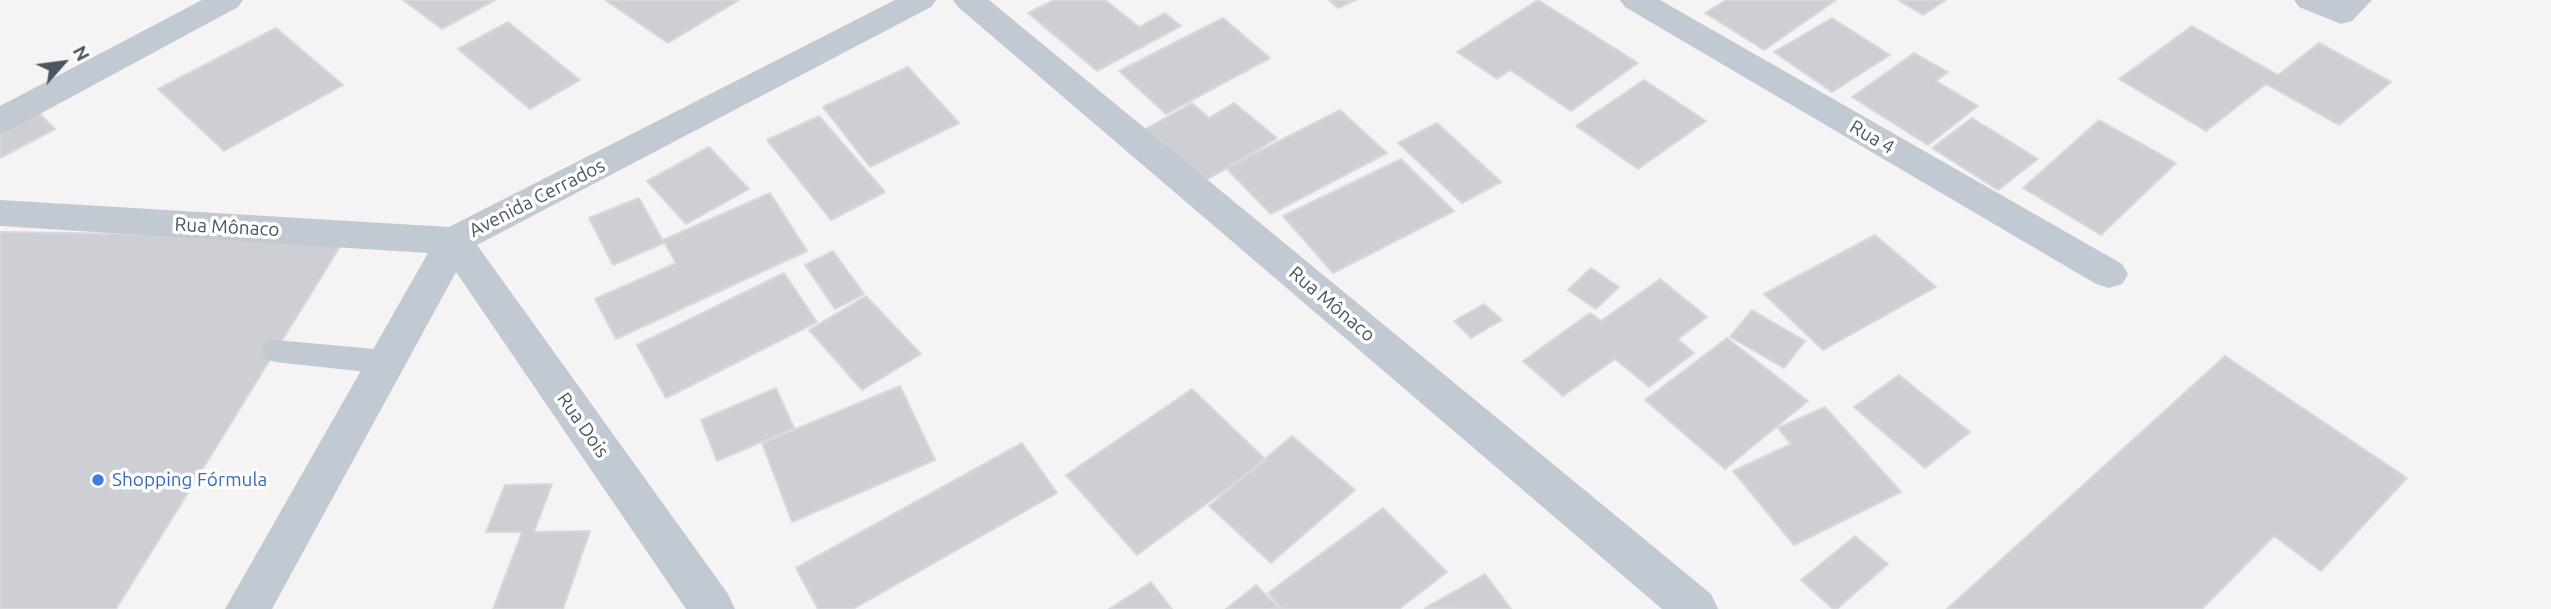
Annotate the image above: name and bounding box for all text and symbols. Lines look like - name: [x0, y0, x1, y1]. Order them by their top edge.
- north arrow: [28, 28, 98, 98]
- text: N: [68, 42, 95, 65]
- street label: Rua 4: [1846, 115, 1898, 159]
- street label: Avenida Cerrados: [465, 154, 609, 242]
- street label: Rua Mônaco: [174, 213, 280, 241]
- street label: Rua Mônaco: [1284, 262, 1380, 346]
- street label: Rua Dois: [552, 388, 614, 462]
- place label: Shopping Fórmula: [112, 469, 267, 491]
- marker: Shopping Fórmula: [90, 472, 106, 488]

